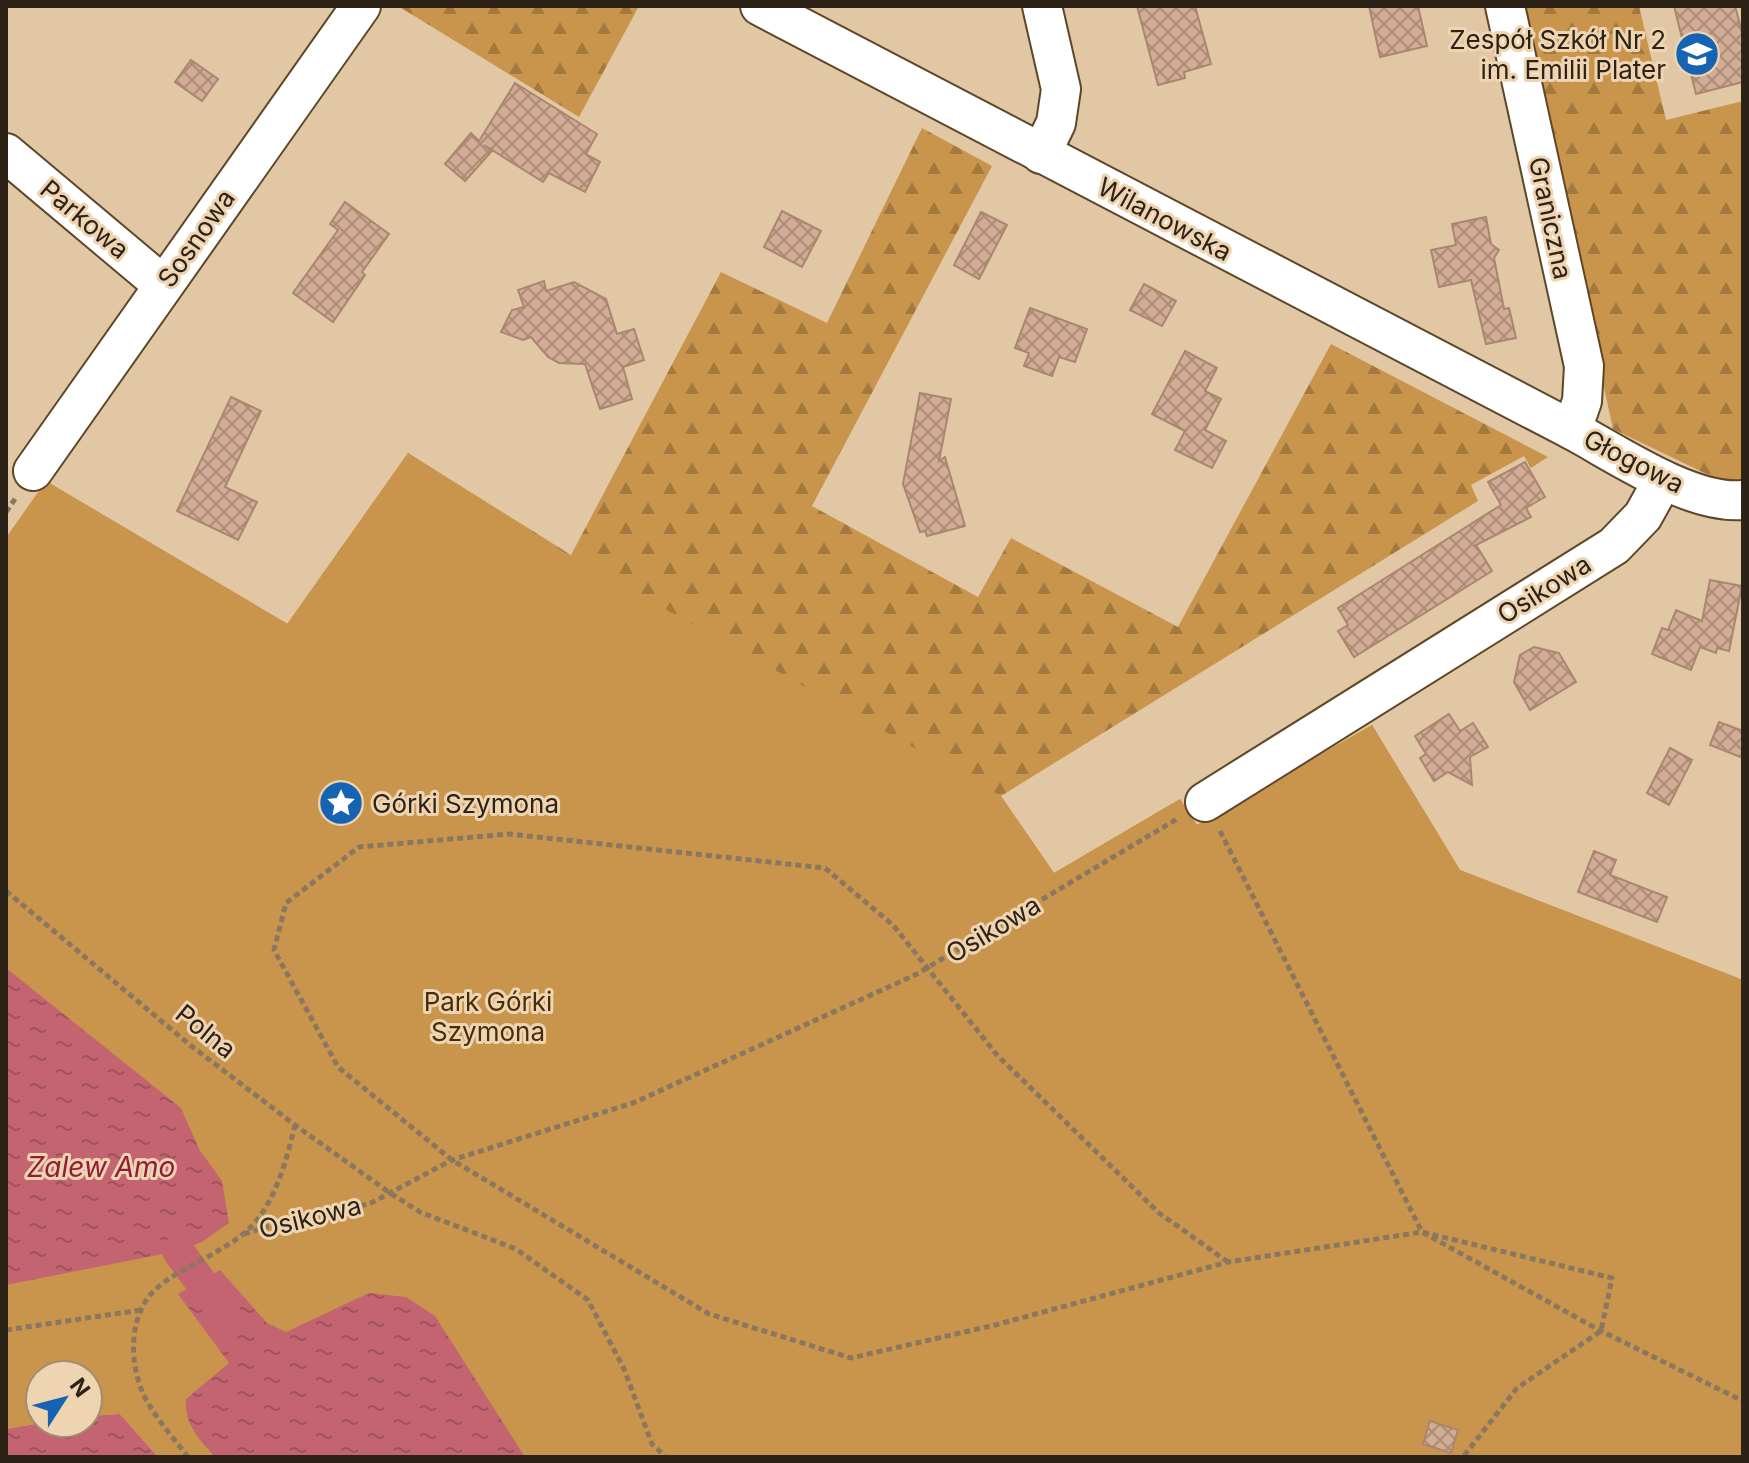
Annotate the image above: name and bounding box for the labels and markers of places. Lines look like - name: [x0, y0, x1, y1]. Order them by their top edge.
- place label: Zespół Szkół Nr 2 im. Emilii Plater: [1449, 24, 1666, 85]
- school or university icon: Zespół Szkół Nr 2 im. Emilii Plater: [1673, 30, 1721, 78]
- place icon: Górki Szymona: [317, 779, 365, 827]
- place label: Górki Szymona: [372, 788, 559, 819]

